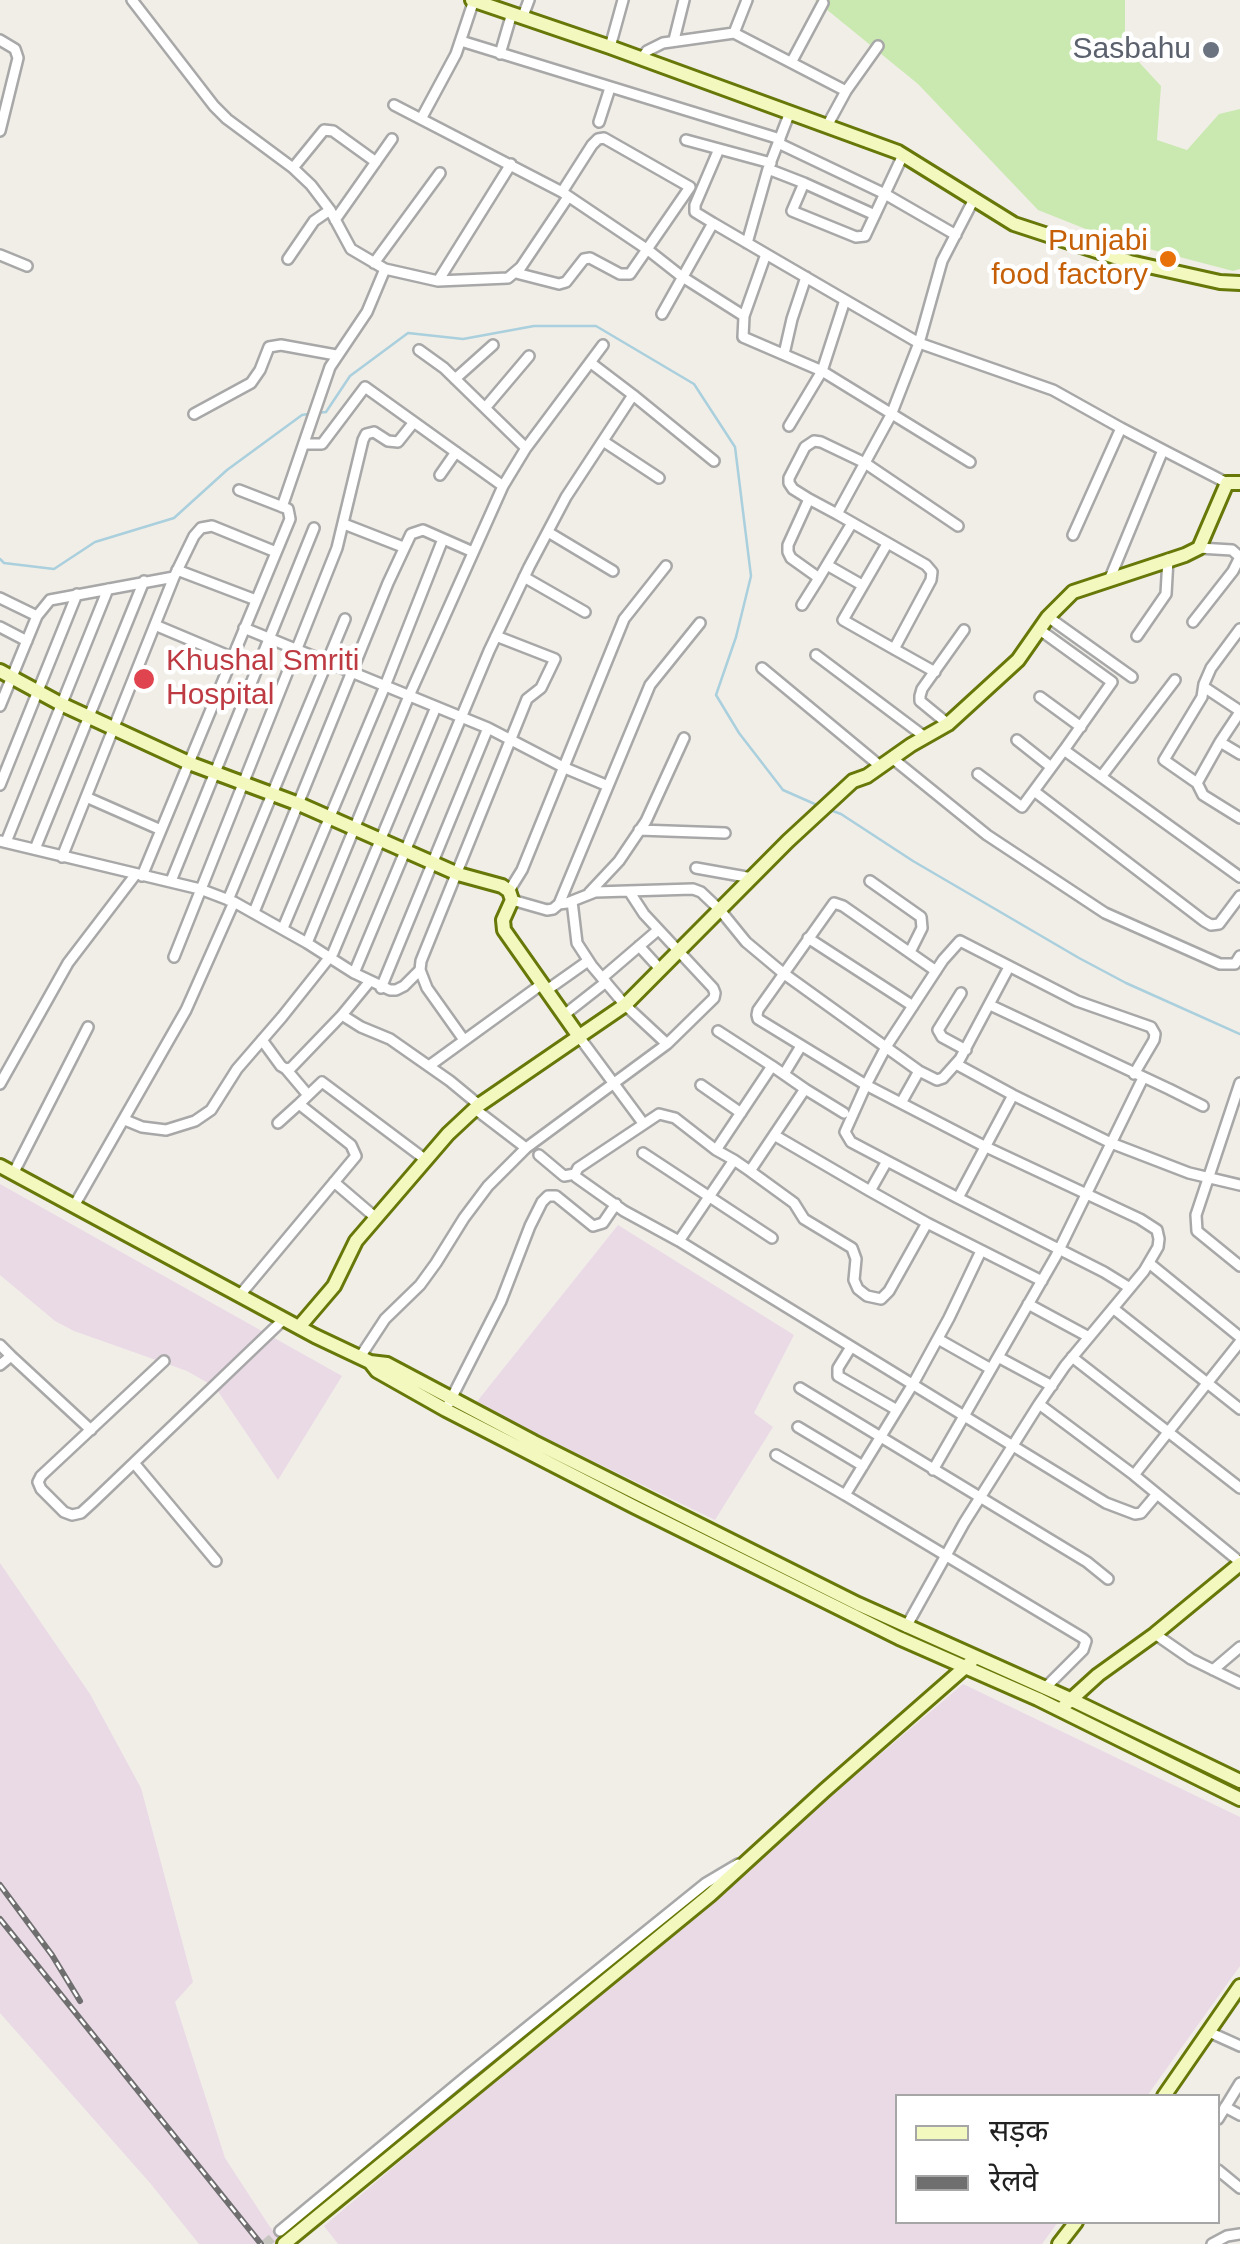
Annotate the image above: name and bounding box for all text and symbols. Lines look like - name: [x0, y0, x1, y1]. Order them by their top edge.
- place label: Sasbahu: [1073, 32, 1191, 68]
- marker: Sasbahu: [1200, 39, 1222, 61]
- place label: Punjabi food factory: [991, 224, 1148, 294]
- marker: Punjabi food factory: [1157, 248, 1179, 270]
- place label: Khushal Smriti Hospital: [166, 644, 359, 714]
- marker: Khushal Smriti Hospital: [131, 666, 157, 692]
- legend: [895, 2094, 1220, 2224]
- text: सड़क: [989, 2114, 1048, 2147]
- text: रेलवे: [989, 2164, 1038, 2197]

